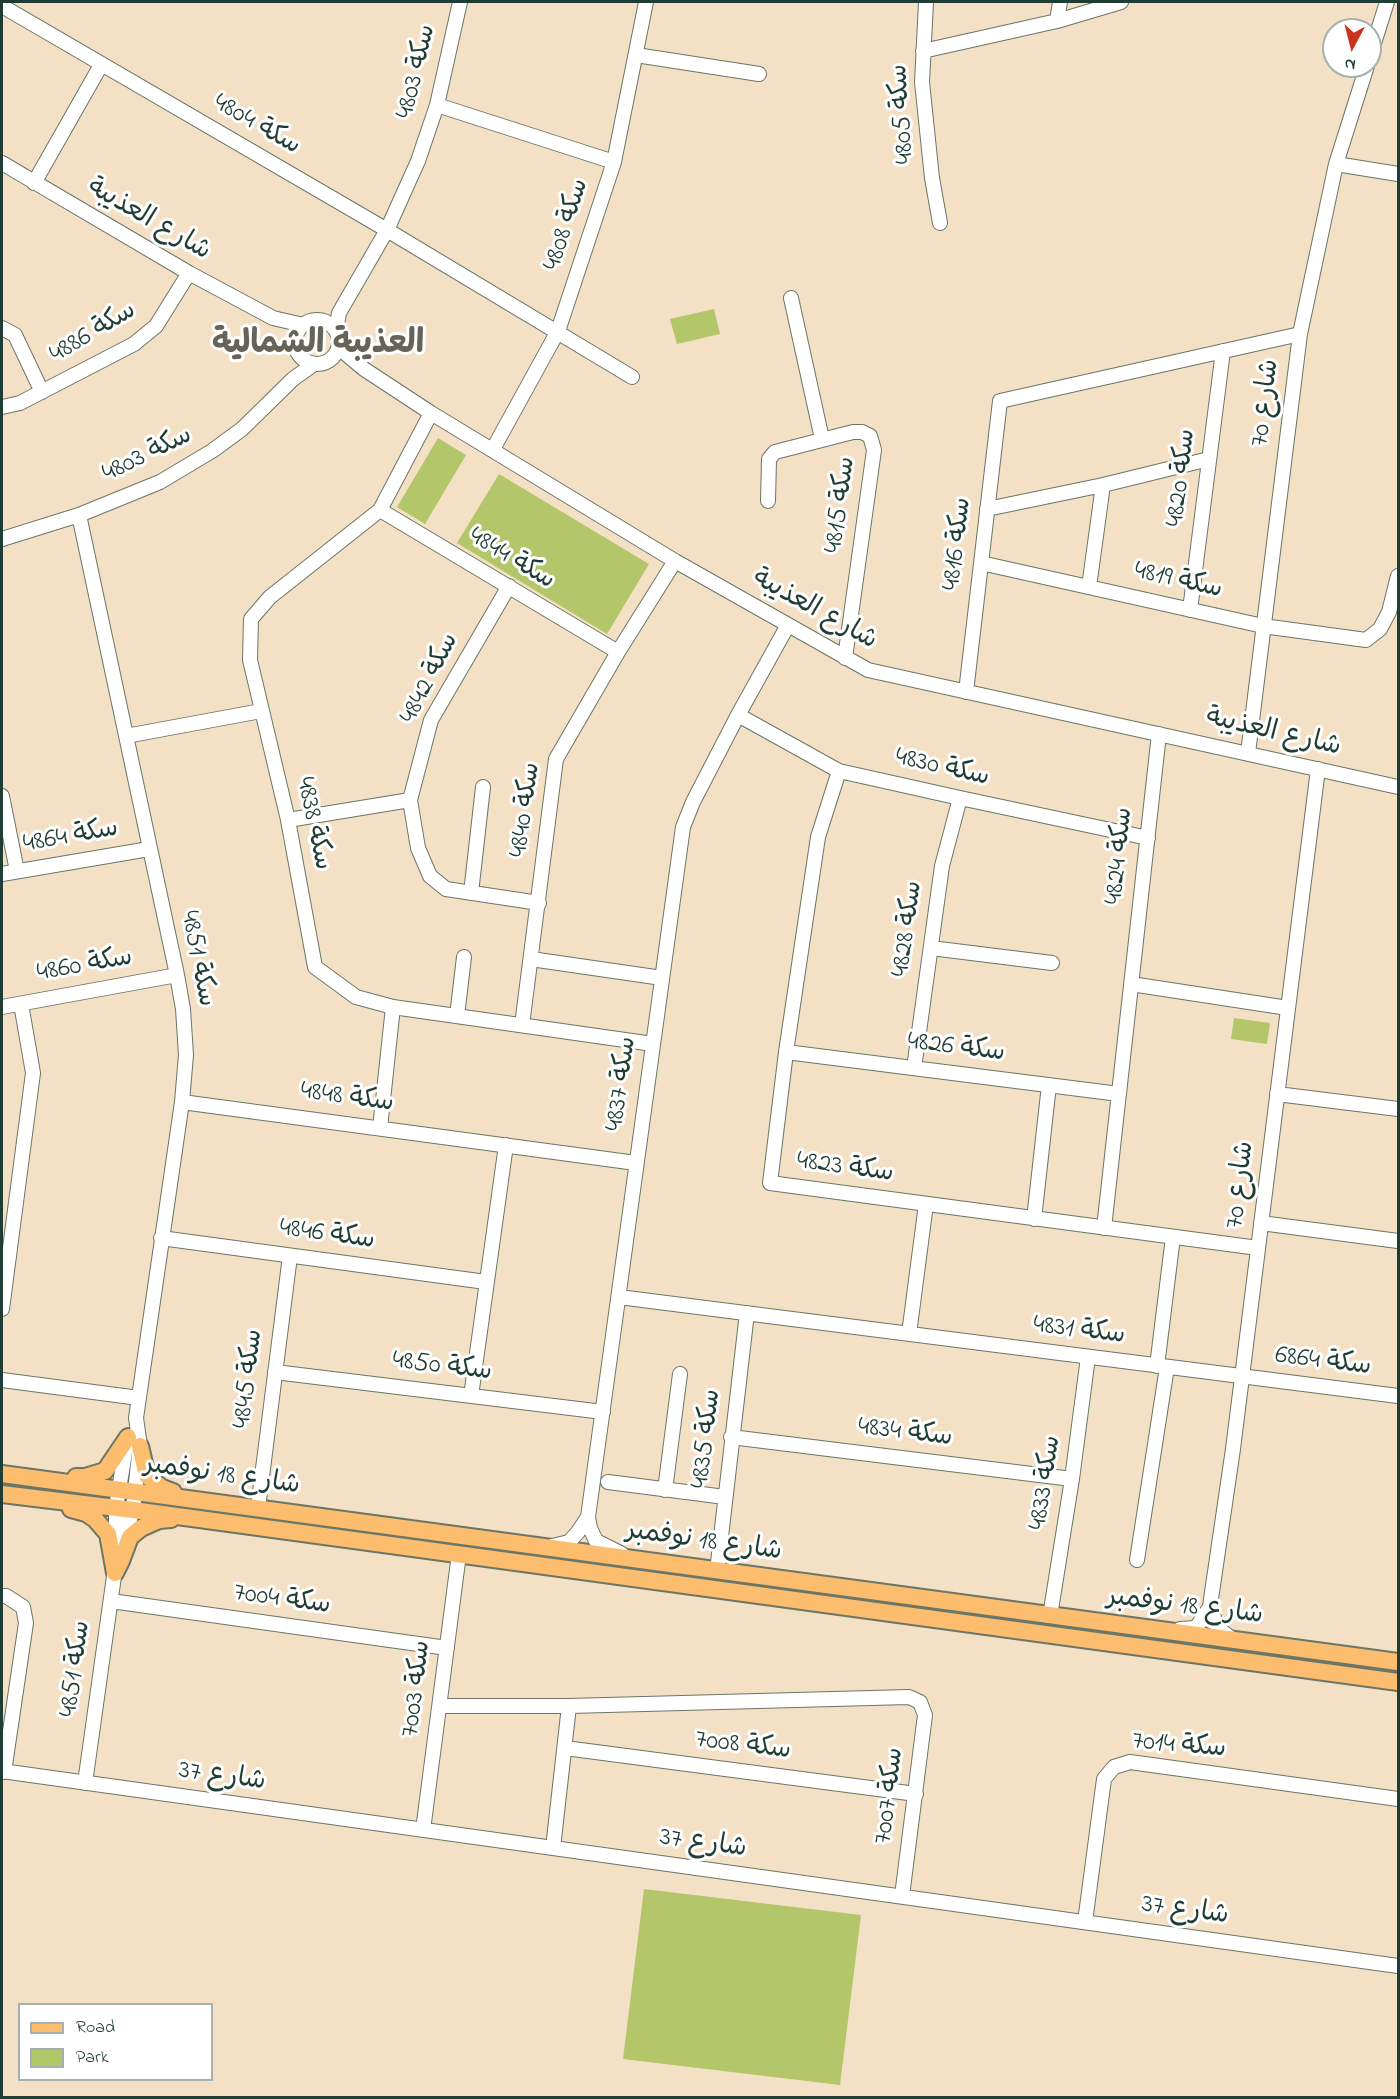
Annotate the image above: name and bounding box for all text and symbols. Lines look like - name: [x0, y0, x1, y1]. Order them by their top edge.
- north arrow: [1322, 18, 1382, 78]
- street label: سكة 4803: [391, 22, 445, 122]
- text: N: [1343, 51, 1357, 76]
- street label: سكة 4805: [884, 63, 924, 165]
- street label: سكة 4804: [206, 88, 306, 164]
- street label: شارع العذيبة: [80, 173, 216, 269]
- street label: سكة 4808: [538, 175, 598, 275]
- street label: سكة 4886: [45, 296, 143, 372]
- district label: العذيبة الشمالية: [212, 327, 424, 367]
- street label: شارع 70: [1246, 357, 1288, 449]
- street label: سكة 4803: [98, 420, 198, 492]
- street label: سكة 4820: [1161, 427, 1205, 529]
- street label: سكة 4815: [819, 455, 865, 555]
- street label: سكة 4816: [937, 496, 981, 592]
- street label: سكة 4844: [462, 522, 560, 598]
- street label: سكة 4819: [1131, 556, 1225, 608]
- street label: شارع العذيبة: [746, 563, 882, 659]
- street label: سكة 4842: [394, 628, 468, 730]
- street label: شارع العذيبة: [1202, 703, 1344, 765]
- street label: سكة 4830: [892, 742, 992, 796]
- street label: سكة 4840: [504, 760, 550, 860]
- street label: سكة 4838: [286, 775, 338, 873]
- street label: سكة 4824: [1100, 806, 1142, 906]
- street label: سكة 4864: [21, 814, 121, 862]
- street label: سكة 4828: [886, 879, 932, 979]
- street label: سكة 4851: [171, 908, 221, 1010]
- street label: سكة 4860: [35, 943, 135, 991]
- street label: سكة 4826: [905, 1027, 1007, 1071]
- street label: سكة 4837: [600, 1035, 646, 1133]
- street label: سكة 4848: [298, 1076, 396, 1122]
- street label: شارع 70: [1221, 1139, 1263, 1231]
- street label: سكة 4823: [794, 1146, 896, 1192]
- street label: سكة 4846: [277, 1213, 377, 1259]
- street label: سكة 4831: [1031, 1310, 1127, 1354]
- street label: سكة 4845: [228, 1328, 272, 1430]
- street label: سكة 6864: [1273, 1341, 1373, 1385]
- street label: سكة 4850: [390, 1346, 494, 1390]
- street label: سكة 4835: [686, 1388, 730, 1490]
- street label: سكة 4834: [856, 1412, 954, 1456]
- street label: سكة 4833: [1024, 1433, 1070, 1533]
- street label: شارع 18 نوفمبر: [142, 1450, 302, 1504]
- street label: شارع 18 نوفمبر: [624, 1516, 784, 1570]
- street label: سكة 7004: [232, 1578, 332, 1624]
- street label: شارع 18 نوفمبر: [1105, 1582, 1265, 1634]
- street label: سكة 4851: [54, 1619, 100, 1719]
- street label: سكة 7003: [396, 1639, 440, 1739]
- street label: سكة 7008: [693, 1725, 793, 1769]
- street label: سكة 7014: [1131, 1727, 1227, 1767]
- street label: سكة 7007: [869, 1746, 913, 1846]
- street label: شارع 37: [176, 1756, 268, 1800]
- street label: شارع 37: [657, 1823, 749, 1867]
- street label: شارع 37: [1139, 1890, 1231, 1934]
- legend: [18, 2003, 213, 2081]
- text: Road: [76, 2015, 115, 2041]
- text: Park: [76, 2045, 109, 2071]

